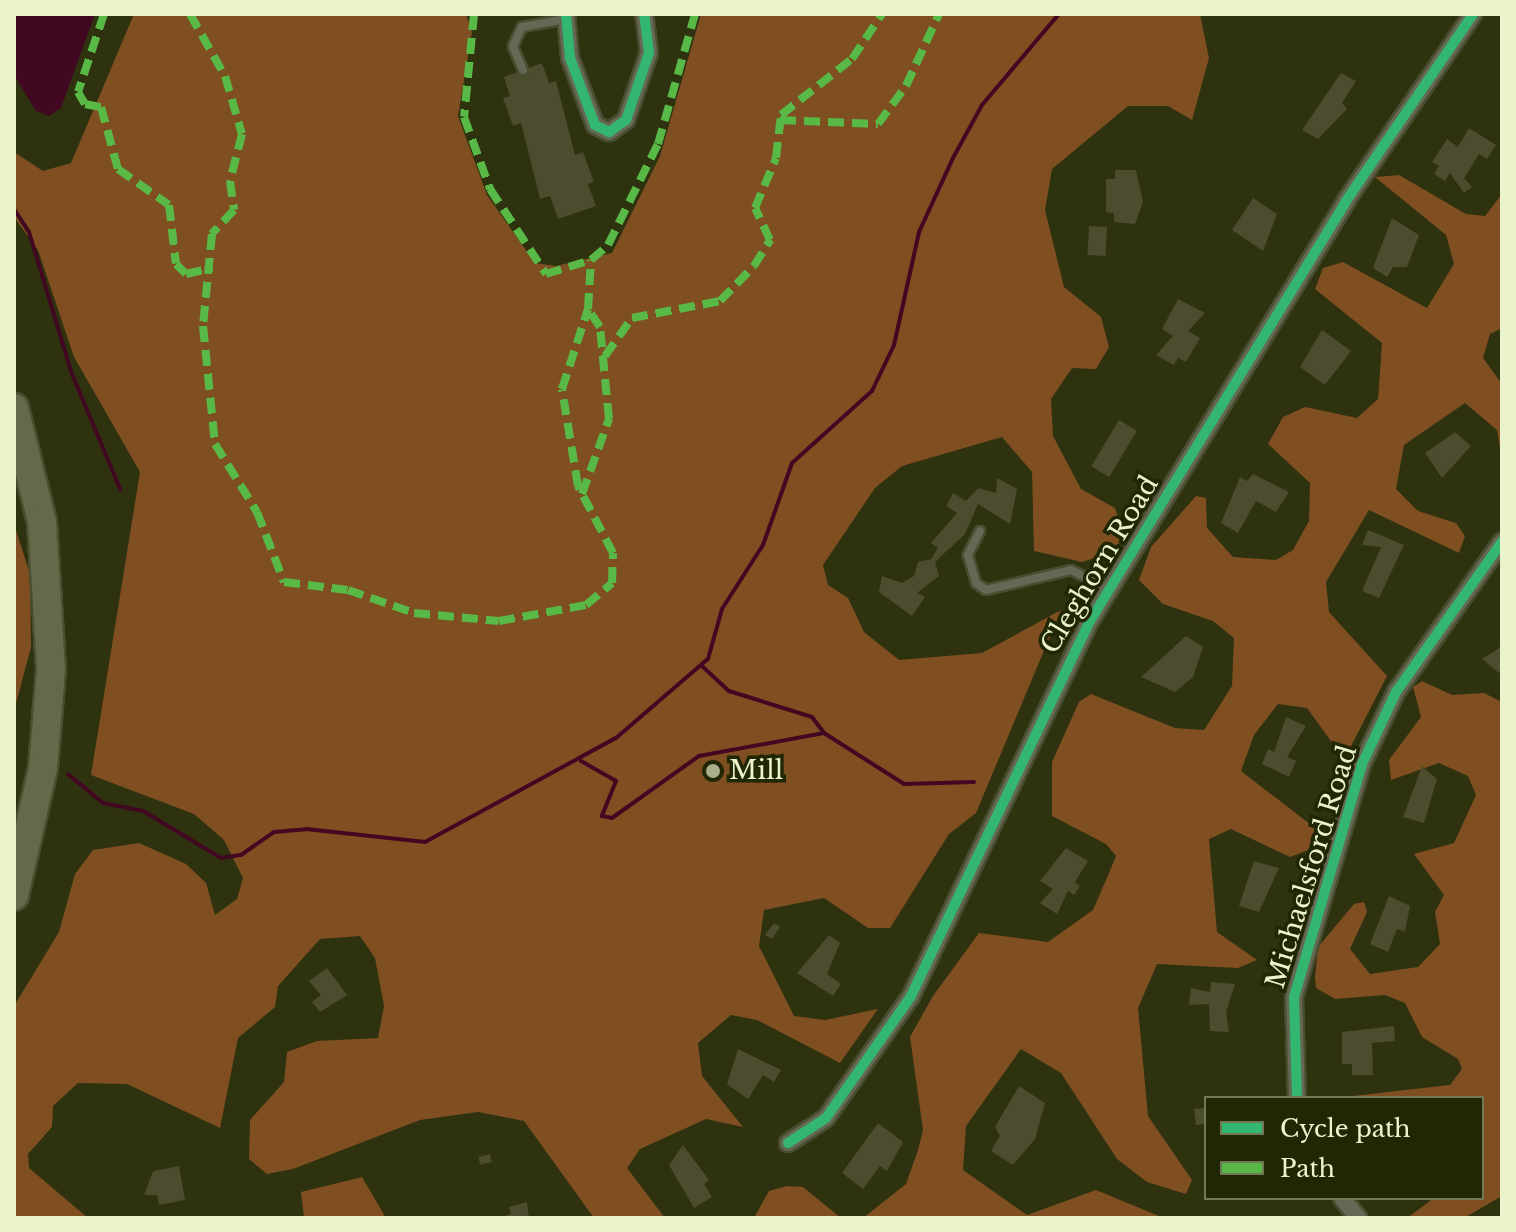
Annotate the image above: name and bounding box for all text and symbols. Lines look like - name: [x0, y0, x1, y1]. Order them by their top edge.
- street label: Cleghorn Road: [1035, 471, 1165, 659]
- street label: Michaelsford Road: [1260, 742, 1364, 992]
- place label: Mill: [729, 755, 783, 787]
- marker: Mill: [704, 762, 722, 780]
- legend: [1204, 1096, 1484, 1200]
- text: Cycle path: [1280, 1114, 1411, 1143]
- text: Path: [1280, 1154, 1335, 1183]

